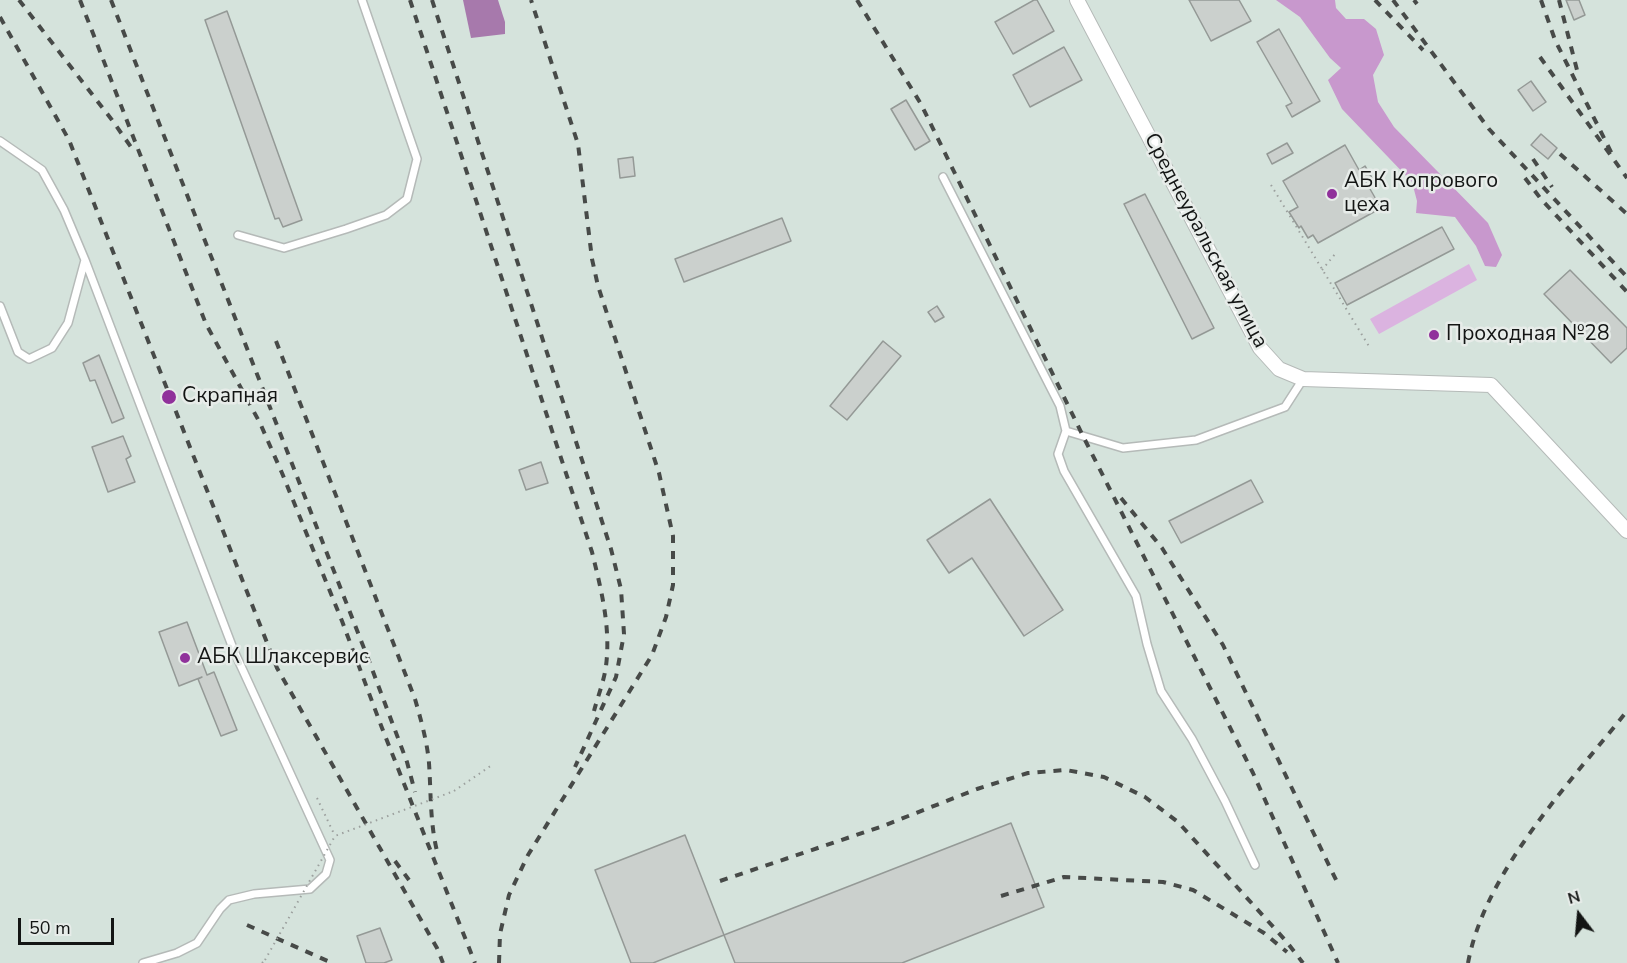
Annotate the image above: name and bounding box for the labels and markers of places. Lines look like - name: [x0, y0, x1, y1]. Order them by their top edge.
- place label: АБК Копрового цеха: [1344, 169, 1498, 219]
- marker: АБК Копрового цеха: [1325, 187, 1339, 201]
- place label: Проходная №28: [1446, 322, 1610, 348]
- marker: Проходная №28: [1427, 328, 1441, 342]
- place label: Скрапная: [182, 384, 278, 410]
- marker: Скрапная: [160, 388, 178, 406]
- place label: АБК Шлаксервис: [197, 645, 369, 671]
- marker: АБК Шлаксервис: [178, 651, 192, 665]

